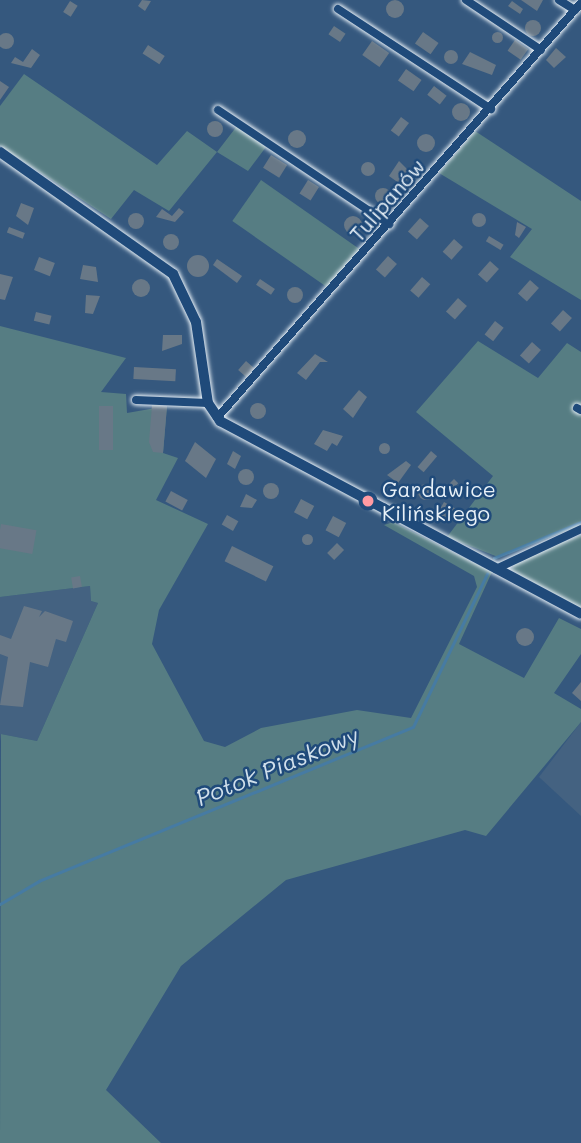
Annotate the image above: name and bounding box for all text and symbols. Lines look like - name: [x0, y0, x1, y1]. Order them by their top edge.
- street label: Tulipanów: [344, 154, 430, 246]
- place label: Gardawice Kilińskiego: [382, 476, 496, 526]
- marker: Gardawice Kilińskiego: [360, 493, 376, 509]
- water label: Potok Piaskowy: [191, 721, 363, 811]

